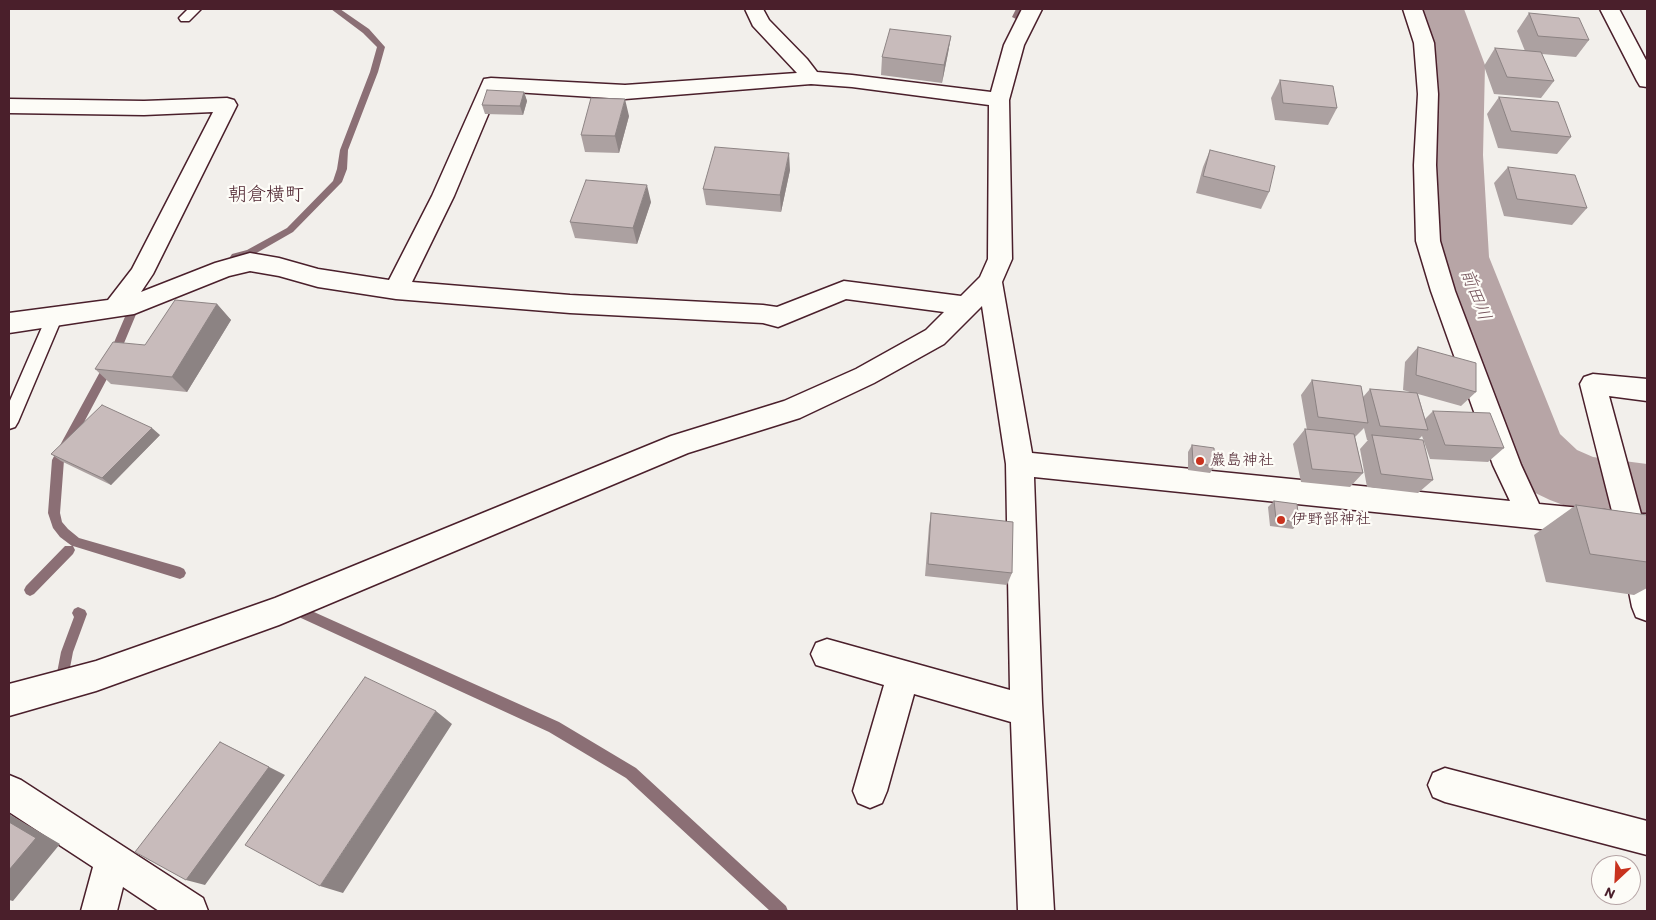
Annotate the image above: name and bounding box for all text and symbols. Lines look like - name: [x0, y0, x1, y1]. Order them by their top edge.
- district label: 朝倉横町: [228, 184, 304, 206]
- water label: 前田川: [1455, 266, 1495, 324]
- place label: 巖島神社: [1210, 451, 1274, 471]
- marker: 巖島神社: [1194, 455, 1206, 467]
- place label: 伊野部神社: [1291, 510, 1371, 530]
- marker: 伊野部神社: [1275, 514, 1287, 526]
- north arrow: [1591, 855, 1641, 905]
- text: N: [1602, 883, 1618, 903]

